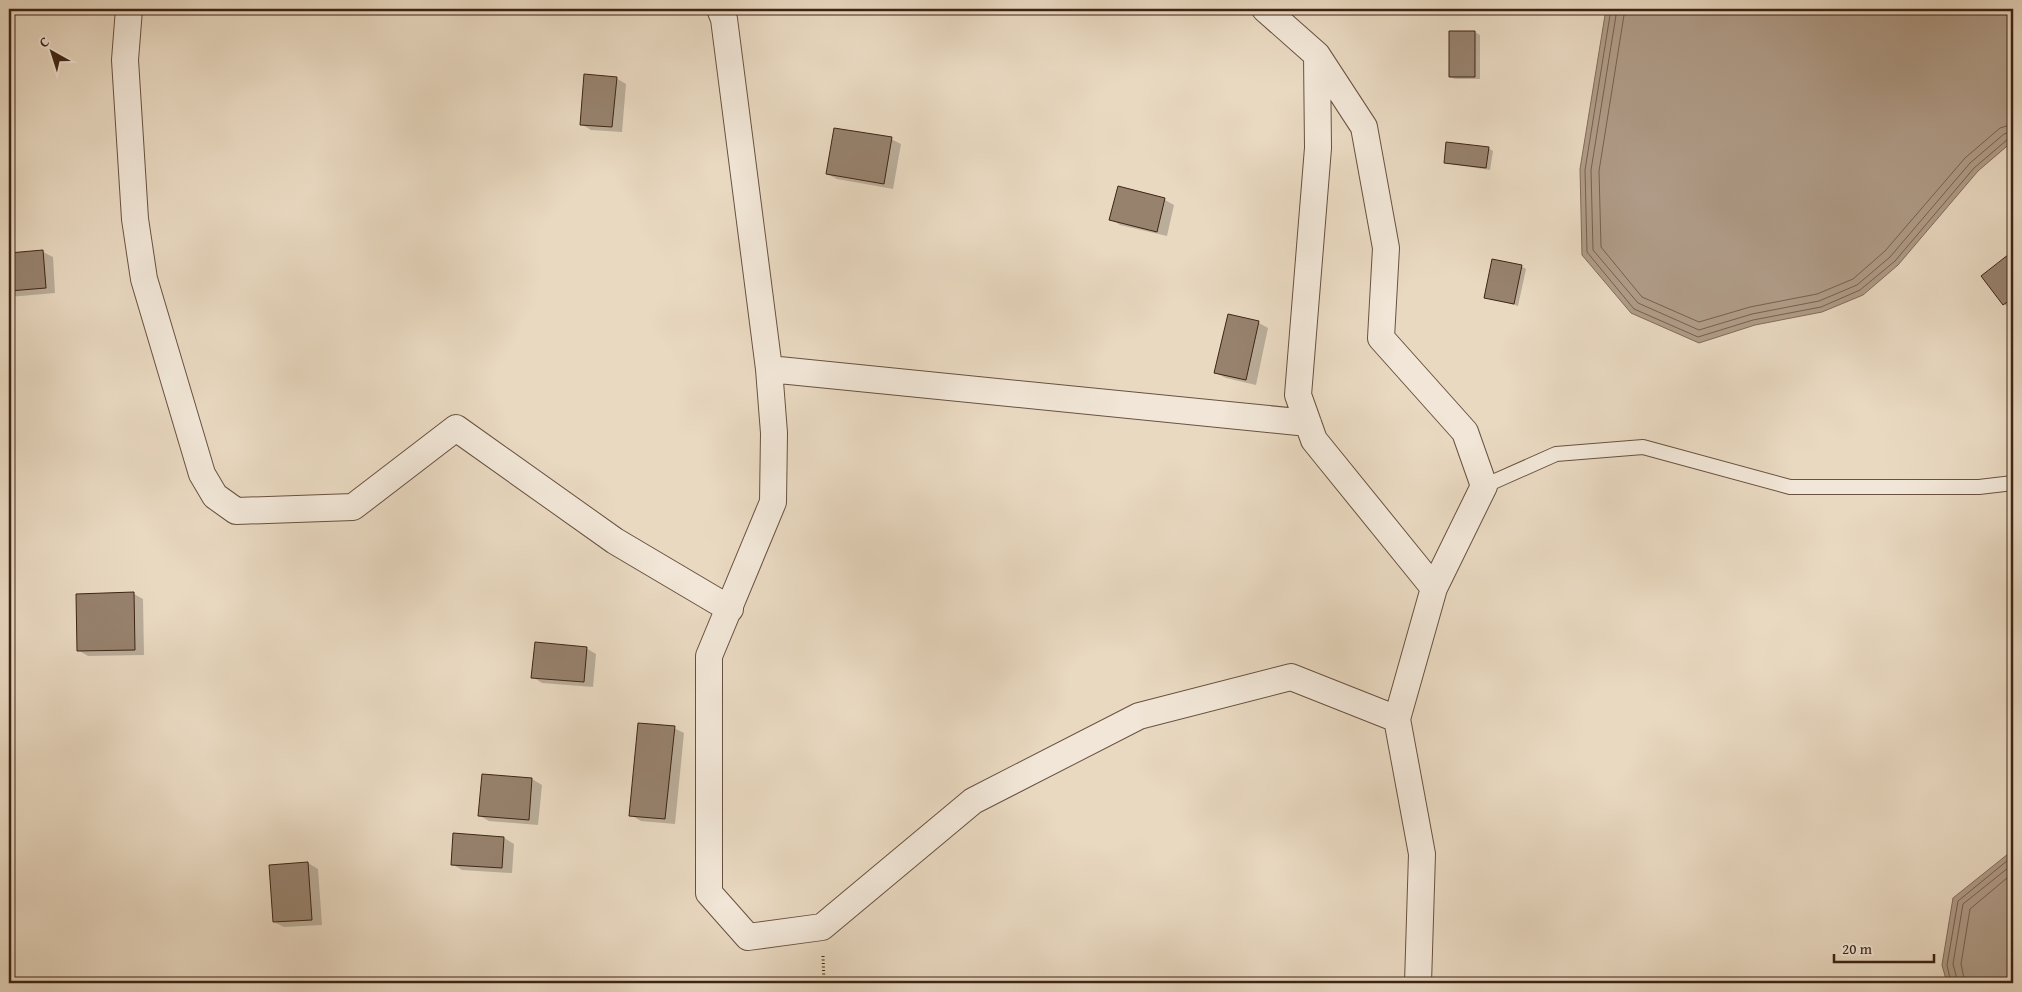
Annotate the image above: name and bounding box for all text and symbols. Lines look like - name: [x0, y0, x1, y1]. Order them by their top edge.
- north arrow: [28, 28, 78, 78]
- text: С: [34, 32, 53, 52]
- scale bar: [1834, 932, 1934, 964]
- text: 20 m: [1842, 938, 1873, 959]

